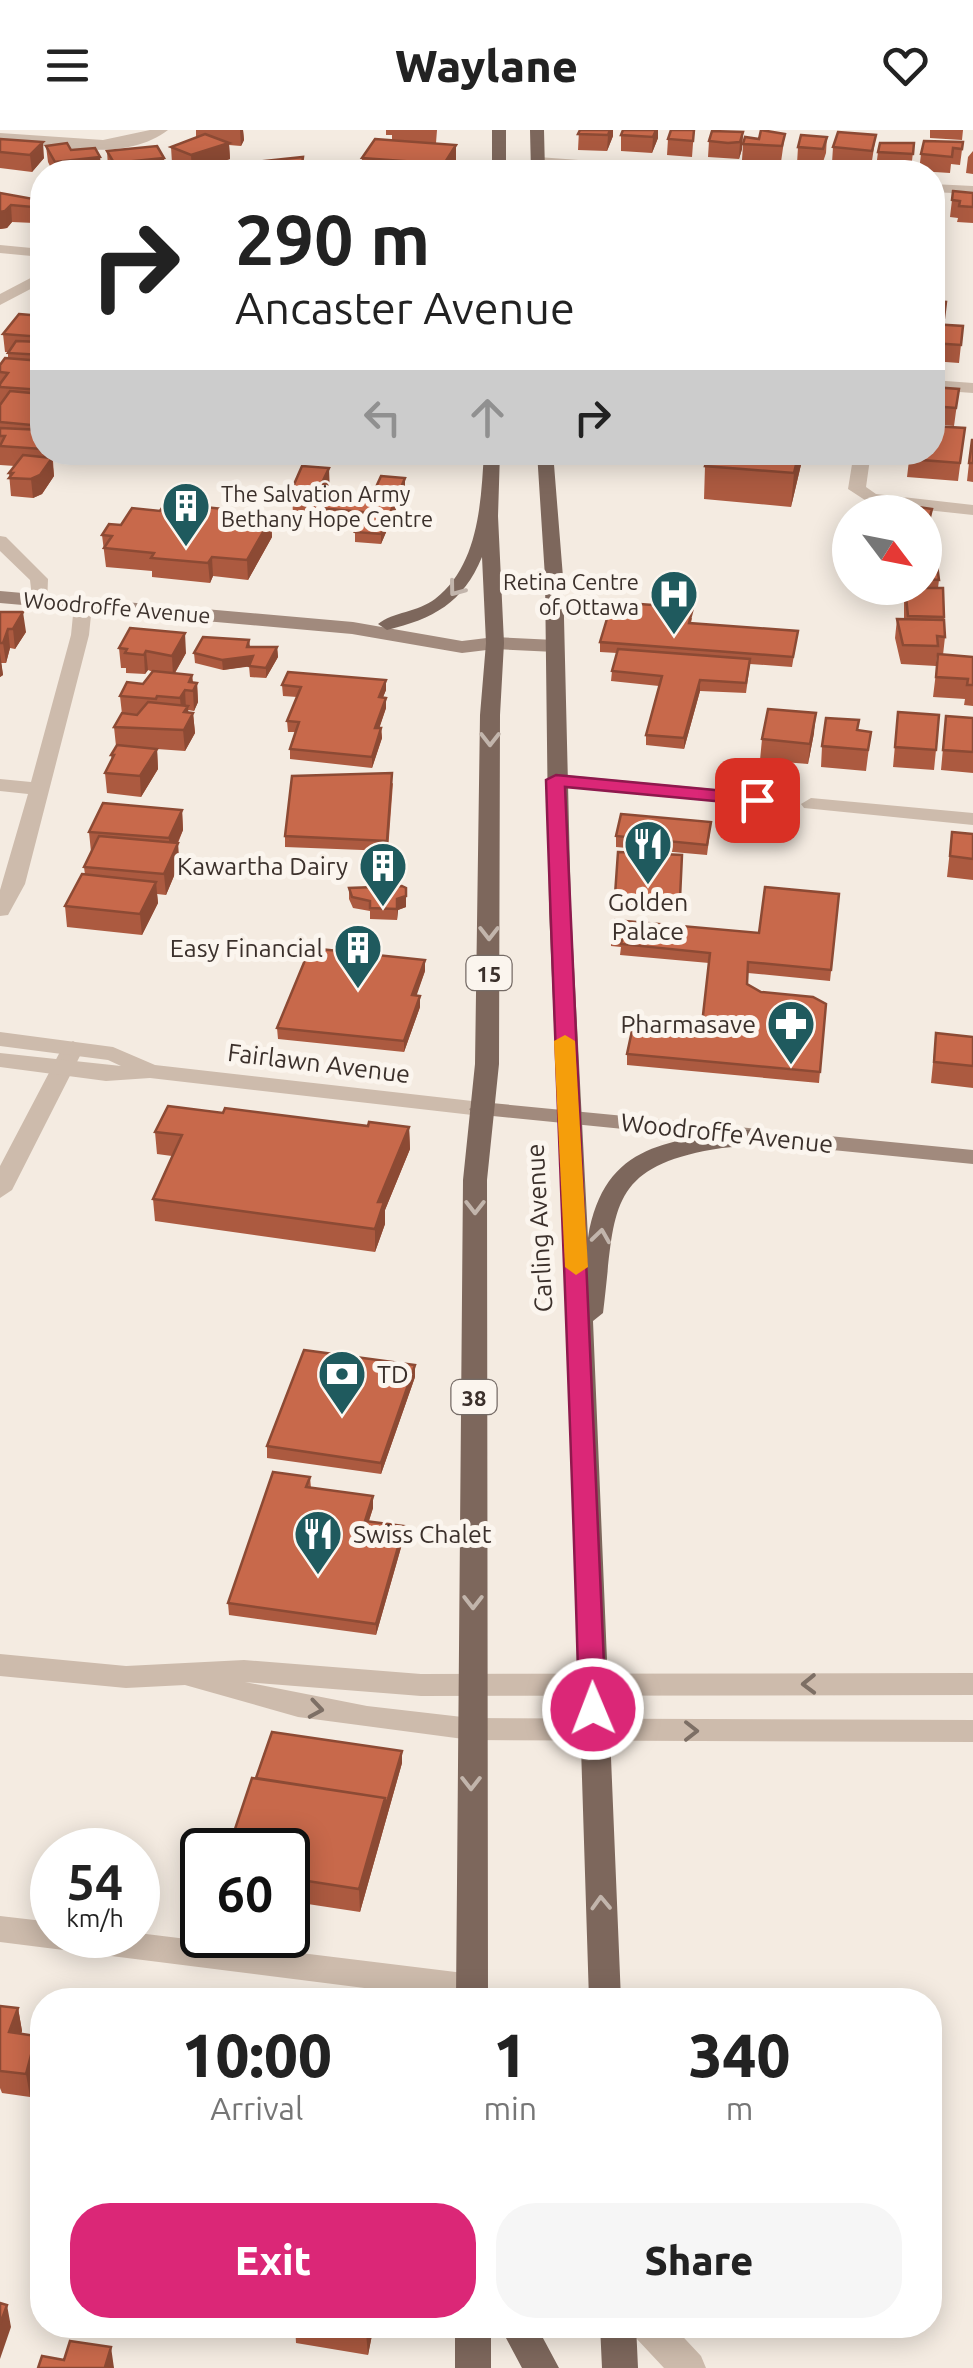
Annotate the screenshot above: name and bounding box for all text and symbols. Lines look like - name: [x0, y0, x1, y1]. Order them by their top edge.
- icon: menu: [40, 38, 95, 93]
- icon: heart: [878, 38, 933, 93]
- text: Waylane: [395, 40, 578, 91]
- icon: right: [70, 200, 200, 330]
- text: 290 m: [235, 200, 430, 278]
- text: Ancaster Avenue: [235, 282, 575, 333]
- icon: left: [355, 390, 410, 445]
- icon: ahead: [460, 390, 515, 445]
- icon: right: [565, 390, 620, 445]
- building icon: The Salvation Army Bethany Hope Centre: [160, 480, 212, 548]
- place label: The Salvation Army Bethany Hope Centre: [221, 481, 433, 531]
- north arrow: [832, 495, 942, 605]
- map controls: [832, 495, 942, 605]
- hospital icon: Retina Centre of Ottawa: [648, 568, 700, 636]
- place label: Retina Centre of Ottawa: [503, 569, 639, 619]
- one-way arrow: [450, 578, 467, 596]
- street label: Woodroffe Avenue: [22, 586, 212, 628]
- one-way arrow: [479, 732, 501, 748]
- pin: [715, 758, 800, 843]
- icon: arrive: [730, 773, 785, 828]
- restaurant icon: Golden Palace: [622, 818, 674, 886]
- building icon: Kawartha Dairy: [357, 840, 409, 908]
- place label: Kawartha Dairy: [177, 852, 348, 880]
- place label: Golden Palace: [608, 888, 688, 945]
- building icon: Easy Financial: [332, 922, 384, 990]
- one-way arrow: [478, 926, 500, 942]
- place label: Easy Financial: [170, 934, 323, 962]
- road number: 15: [466, 956, 512, 990]
- pharmacy icon: Pharmasave: [765, 998, 817, 1066]
- place label: Pharmasave: [620, 1010, 756, 1038]
- street label: Fairlawn Avenue: [226, 1038, 412, 1088]
- street label: Woodroffe Avenue: [619, 1108, 835, 1158]
- street label: Carling Avenue: [521, 1143, 557, 1313]
- one-way arrow: [464, 1200, 486, 1215]
- one-way arrow: [589, 1228, 610, 1244]
- bank icon: TD: [316, 1348, 368, 1416]
- place label: TD: [377, 1360, 409, 1388]
- road number: 38: [452, 1380, 496, 1414]
- restaurant icon: Swiss Chalet: [292, 1508, 344, 1576]
- place label: Swiss Chalet: [353, 1520, 492, 1548]
- one-way arrow: [462, 1594, 484, 1610]
- position arrow: [541, 1657, 645, 1761]
- one-way arrow: [801, 1674, 817, 1695]
- one-way arrow: [308, 1698, 324, 1719]
- one-way arrow: [683, 1721, 699, 1742]
- one-way arrow: [461, 1775, 482, 1791]
- speed limit sign: 60: [180, 1828, 310, 1958]
- text: 54: [67, 1853, 123, 1909]
- one-way arrow: [591, 1894, 612, 1910]
- text: km/h: [66, 1904, 124, 1932]
- text: 10:00: [182, 2021, 332, 2088]
- text: 1: [493, 2021, 527, 2088]
- text: 340: [689, 2021, 790, 2088]
- text: Arrival: [210, 2090, 303, 2126]
- text: min: [483, 2090, 537, 2126]
- text: m: [726, 2090, 753, 2126]
- button: Exit: [70, 2203, 476, 2318]
- button: Share: [496, 2203, 902, 2318]

